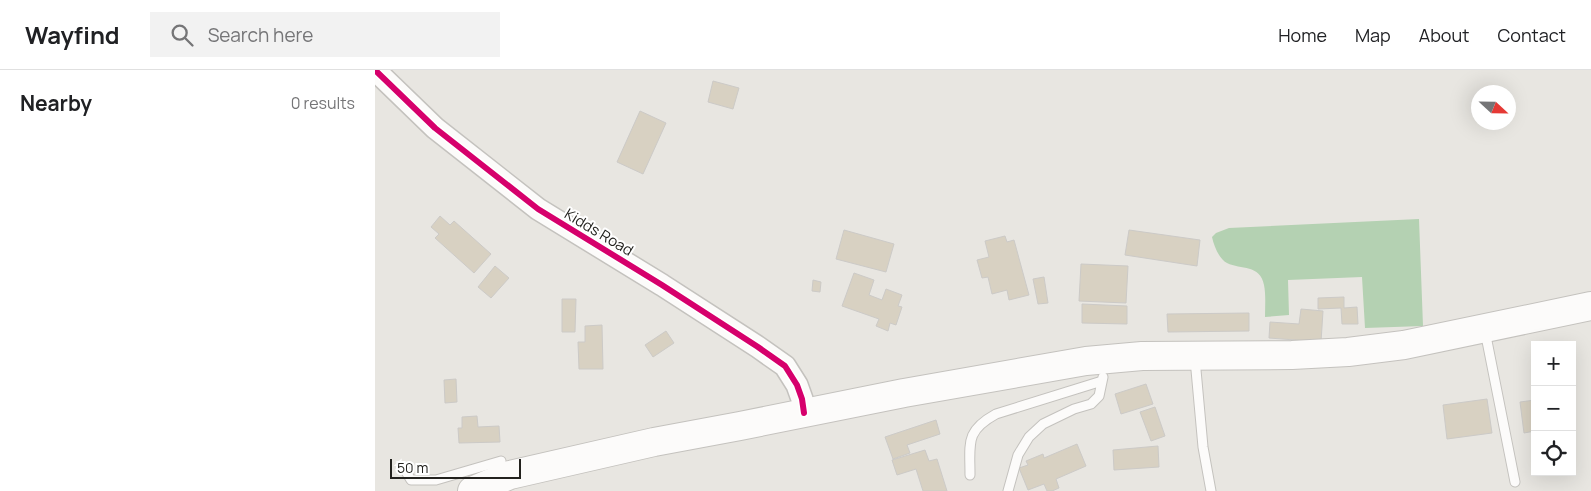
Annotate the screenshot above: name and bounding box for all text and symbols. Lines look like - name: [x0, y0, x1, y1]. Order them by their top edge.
- search box: [150, 12, 500, 57]
- text: Wayfind: [25, 18, 120, 51]
- icon: search: [168, 21, 196, 49]
- text: Search here: [208, 22, 313, 48]
- text: Home: [1278, 23, 1327, 47]
- text: Map: [1355, 23, 1391, 47]
- text: About: [1419, 23, 1469, 47]
- text: Contact: [1497, 23, 1566, 47]
- north arrow: [1471, 85, 1516, 130]
- text: Nearby: [20, 89, 92, 117]
- text: 0 results: [291, 92, 355, 114]
- street label: Kidds Road: [561, 203, 637, 261]
- map controls: [1531, 341, 1576, 476]
- button: +: [1531, 341, 1576, 386]
- button: −: [1531, 386, 1576, 431]
- button: locate: [1531, 431, 1576, 476]
- scale bar: [390, 456, 521, 479]
- text: 50 m: [397, 458, 428, 477]

